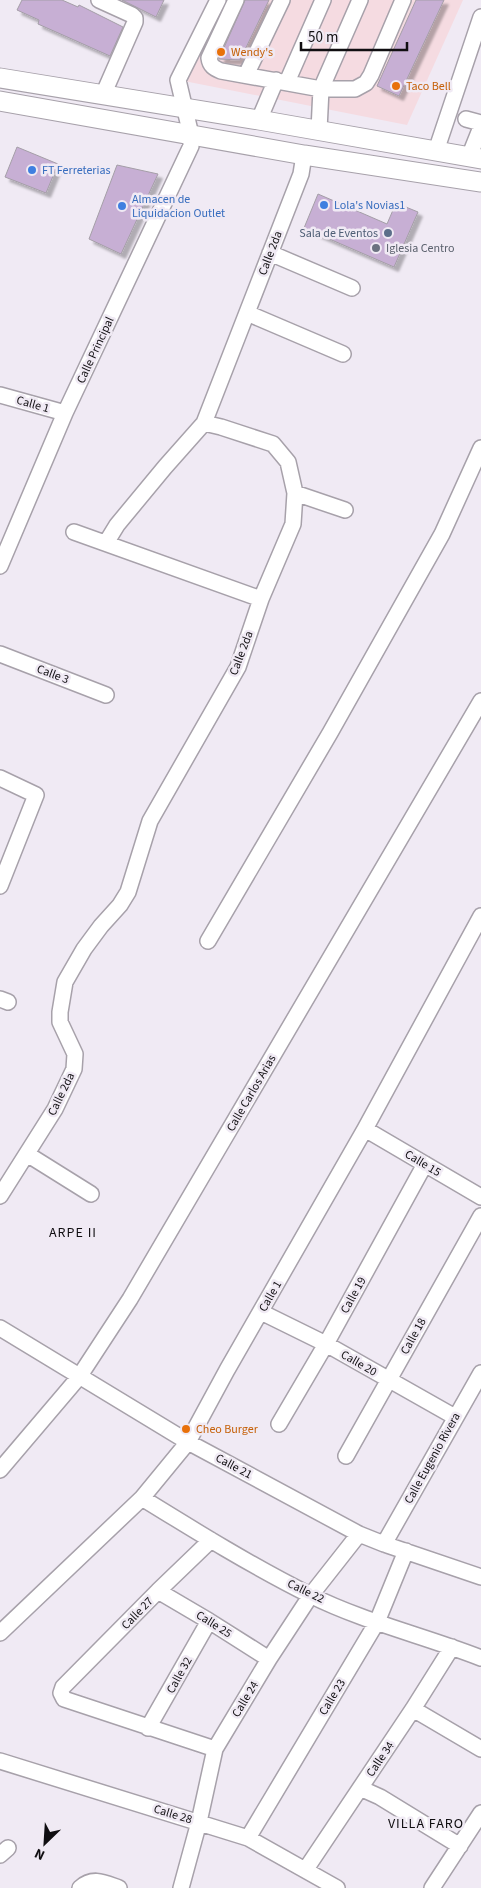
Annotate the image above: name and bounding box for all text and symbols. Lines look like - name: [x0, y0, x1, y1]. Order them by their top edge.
- scale bar: [301, 20, 407, 52]
- text: 50 m: [308, 27, 338, 48]
- place label: Wendy's: [231, 44, 273, 61]
- marker: Wendy's: [215, 46, 227, 58]
- place label: Taco Bell: [406, 78, 451, 95]
- marker: Taco Bell: [390, 80, 402, 92]
- place label: FT Ferreterias: [42, 162, 111, 179]
- marker: FT Ferreterias: [26, 164, 38, 176]
- place label: Almacen de Liquidacion Outlet: [132, 191, 225, 222]
- place label: Lola's Novias1: [334, 197, 405, 214]
- marker: Lola's Novias1: [318, 199, 330, 211]
- marker: Almacen de Liquidacion Outlet: [116, 200, 128, 212]
- place label: Sala de Eventos: [299, 225, 378, 242]
- marker: Sala de Eventos: [382, 227, 394, 239]
- street label: Calle 2da: [254, 229, 287, 278]
- place label: Iglesia Centro: [386, 240, 455, 257]
- marker: Iglesia Centro: [370, 242, 382, 254]
- street label: Calle Principal: [73, 314, 118, 386]
- street label: Calle 1: [14, 392, 51, 417]
- street label: Calle 2da: [225, 629, 258, 678]
- street label: Calle 3: [34, 661, 71, 688]
- street label: Calle Carlos Arias: [223, 1052, 280, 1135]
- street label: Calle 2da: [44, 1070, 79, 1119]
- street label: Calle 15: [402, 1146, 444, 1181]
- district label: ARPE II: [49, 1223, 97, 1243]
- street label: Calle 19: [336, 1274, 370, 1317]
- street label: Calle 1: [255, 1278, 286, 1315]
- street label: Calle 18: [396, 1315, 430, 1358]
- street label: Calle 20: [337, 1346, 380, 1381]
- street label: Calle Eugenio Rivera: [400, 1410, 465, 1507]
- place label: Cheo Burger: [196, 1421, 259, 1438]
- marker: Cheo Burger: [180, 1423, 192, 1435]
- street label: Calle 21: [212, 1450, 255, 1483]
- street label: Calle 22: [284, 1575, 327, 1608]
- street label: Calle 27: [118, 1593, 157, 1633]
- street label: Calle 25: [193, 1607, 235, 1642]
- street label: Calle 32: [162, 1654, 196, 1697]
- street label: Calle 23: [315, 1676, 350, 1718]
- street label: Calle 24: [228, 1678, 263, 1720]
- street label: Calle 34: [362, 1738, 398, 1780]
- street label: Calle 28: [152, 1801, 194, 1828]
- district label: VILLA FARO: [388, 1814, 464, 1834]
- north arrow: [20, 1818, 70, 1868]
- text: N: [31, 1843, 48, 1865]

